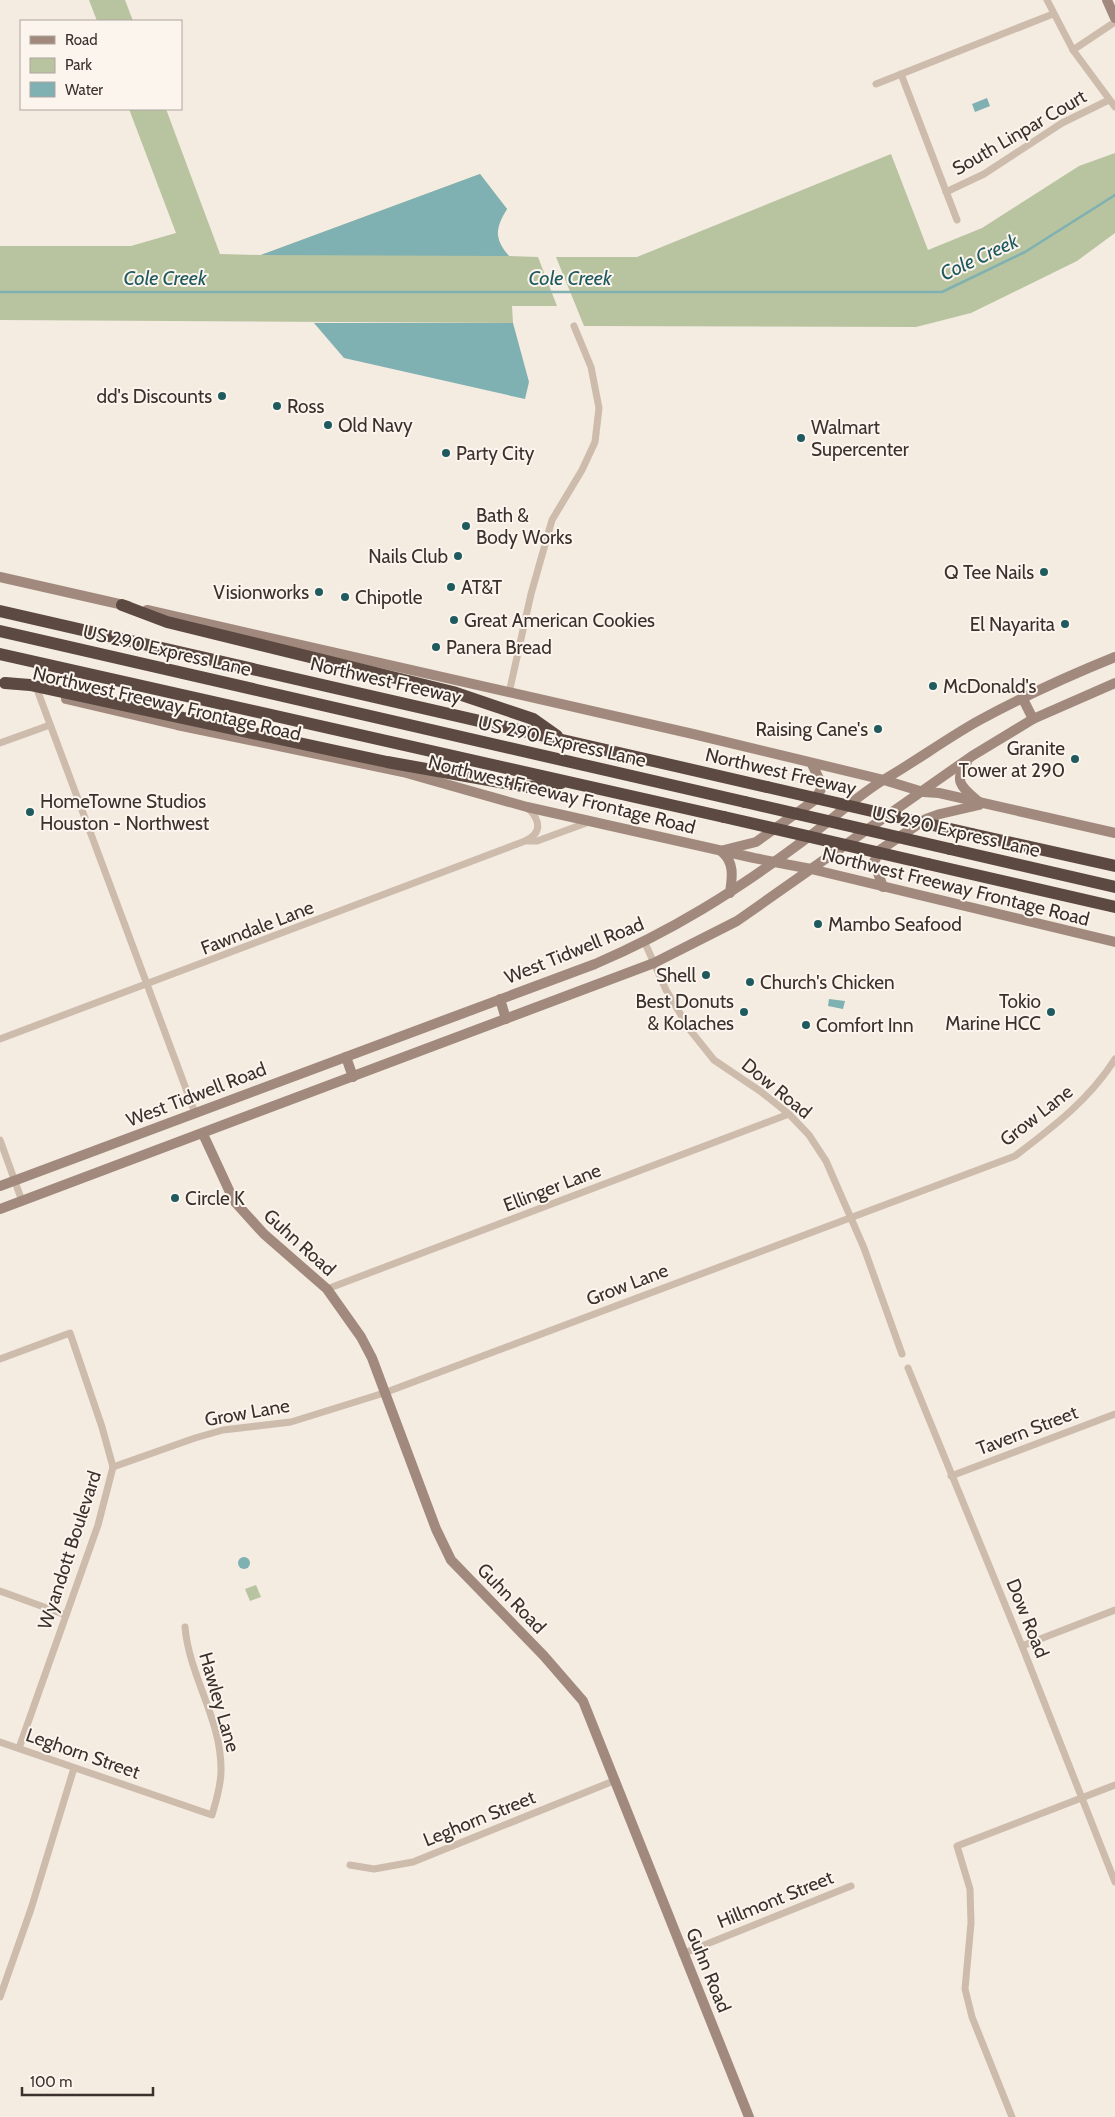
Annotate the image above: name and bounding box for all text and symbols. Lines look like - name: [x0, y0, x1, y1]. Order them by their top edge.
- legend: [20, 20, 182, 110]
- text: Road: [65, 31, 98, 49]
- text: Park: [65, 56, 92, 74]
- text: Water: [65, 81, 103, 99]
- street label: South Linpar Court: [948, 84, 1091, 180]
- water label: Cole Creek: [936, 228, 1023, 285]
- water label: Cole Creek: [123, 266, 208, 290]
- water label: Cole Creek: [528, 266, 613, 290]
- place label: dd's Discounts: [97, 385, 212, 408]
- marker: dd's Discounts: [216, 390, 228, 402]
- place label: Ross: [287, 395, 324, 418]
- marker: Ross: [271, 400, 283, 412]
- place label: Old Navy: [338, 414, 413, 437]
- place label: Walmart Supercenter: [811, 416, 909, 461]
- marker: Old Navy: [322, 419, 334, 431]
- marker: Walmart Supercenter: [795, 432, 807, 444]
- place label: Party City: [456, 442, 535, 465]
- marker: Party City: [440, 447, 452, 459]
- place label: Bath & Body Works: [476, 504, 572, 549]
- marker: Bath & Body Works: [460, 520, 472, 532]
- place label: Nails Club: [368, 545, 448, 568]
- marker: Nails Club: [452, 550, 464, 562]
- place label: Q Tee Nails: [944, 561, 1034, 584]
- marker: Q Tee Nails: [1038, 566, 1050, 578]
- place label: AT&T: [461, 576, 502, 599]
- place label: Visionworks: [213, 581, 309, 604]
- marker: AT&T: [445, 581, 457, 593]
- marker: Visionworks: [313, 586, 325, 598]
- place label: Chipotle: [355, 586, 423, 609]
- marker: Chipotle: [339, 591, 351, 603]
- place label: Great American Cookies: [464, 609, 655, 632]
- place label: El Nayarita: [970, 613, 1055, 636]
- marker: Great American Cookies: [448, 614, 460, 626]
- marker: El Nayarita: [1059, 618, 1071, 630]
- street label: US 290 Express Lane: [80, 620, 254, 681]
- place label: Panera Bread: [446, 636, 552, 659]
- marker: Panera Bread: [430, 641, 442, 653]
- street label: Northwest Freeway: [308, 652, 464, 709]
- street label: Northwest Freeway Frontage Road: [30, 661, 303, 746]
- place label: McDonald's: [943, 675, 1037, 698]
- marker: McDonald's: [927, 680, 939, 692]
- street label: US 290 Express Lane: [475, 711, 649, 772]
- place label: Raising Cane's: [755, 718, 868, 741]
- marker: Raising Cane's: [872, 723, 884, 735]
- place label: Granite Tower at 290: [959, 737, 1065, 782]
- street label: Northwest Freeway: [703, 743, 859, 800]
- street label: Northwest Freeway Frontage Road: [426, 750, 698, 839]
- marker: Granite Tower at 290: [1069, 753, 1081, 765]
- place label: HomeTowne Studios Houston - Northwest: [40, 790, 210, 835]
- street label: US 290 Express Lane: [869, 801, 1043, 862]
- marker: HomeTowne Studios Houston - Northwest: [24, 806, 36, 818]
- street label: Northwest Freeway Frontage Road: [820, 842, 1092, 931]
- street label: Fawndale Lane: [197, 895, 317, 960]
- street label: West Tidwell Road: [501, 912, 647, 989]
- place label: Mambo Seafood: [828, 913, 962, 936]
- marker: Mambo Seafood: [812, 918, 824, 930]
- place label: Shell: [656, 964, 697, 987]
- marker: Shell: [700, 969, 712, 981]
- place label: Church's Chicken: [760, 971, 895, 994]
- marker: Church's Chicken: [744, 976, 756, 988]
- place label: Best Donuts & Kolaches: [635, 990, 734, 1035]
- place label: Tokio Marine HCC: [945, 990, 1041, 1035]
- marker: Best Donuts & Kolaches: [738, 1006, 750, 1018]
- marker: Tokio Marine HCC: [1045, 1006, 1057, 1018]
- place label: Comfort Inn: [816, 1014, 914, 1037]
- marker: Comfort Inn: [800, 1019, 812, 1031]
- street label: Dow Road: [737, 1053, 816, 1124]
- street label: West Tidwell Road: [123, 1057, 269, 1132]
- street label: Grow Lane: [995, 1080, 1077, 1151]
- street label: Ellinger Lane: [500, 1158, 604, 1217]
- place label: Circle K: [185, 1187, 245, 1210]
- marker: Circle K: [169, 1192, 181, 1204]
- street label: Guhn Road: [259, 1204, 340, 1281]
- street label: Grow Lane: [583, 1258, 672, 1311]
- street label: Grow Lane: [203, 1394, 292, 1431]
- street label: Tavern Street: [973, 1400, 1082, 1460]
- street label: Wyandott Boulevard: [33, 1468, 106, 1632]
- street label: Guhn Road: [472, 1558, 551, 1638]
- street label: Dow Road: [1001, 1575, 1054, 1661]
- street label: Hawley Lane: [194, 1650, 245, 1755]
- street label: Leghorn Street: [23, 1723, 143, 1784]
- street label: Leghorn Street: [420, 1785, 539, 1851]
- street label: Hillmont Street: [714, 1865, 837, 1933]
- street label: Guhn Road: [681, 1925, 736, 2016]
- scale bar: [22, 2064, 154, 2096]
- text: 100 m: [30, 2073, 72, 2091]

